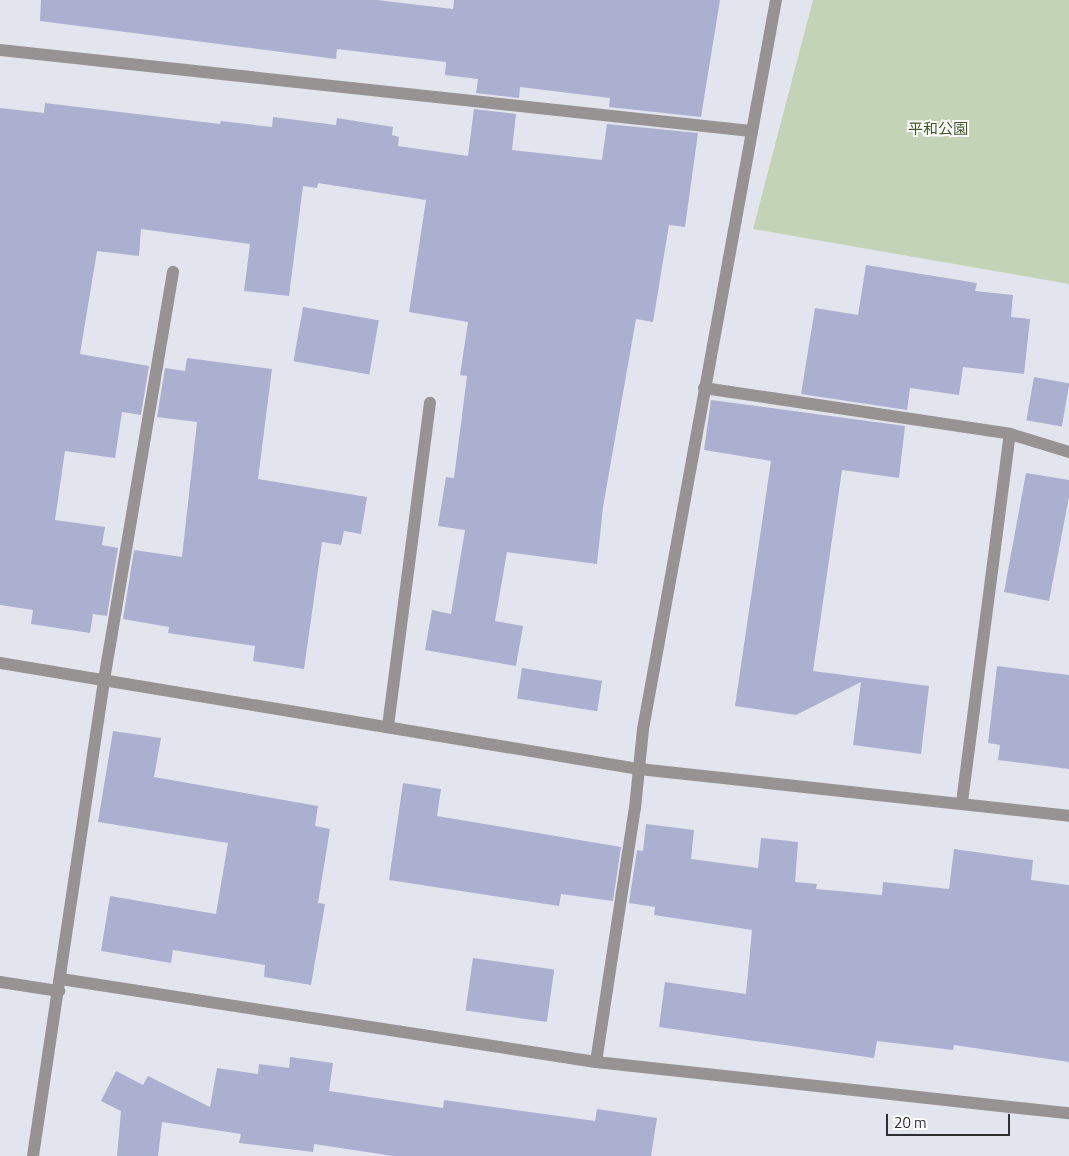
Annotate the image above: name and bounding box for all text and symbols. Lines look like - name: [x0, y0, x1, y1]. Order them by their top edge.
- park label: 平和公園: [908, 120, 968, 138]
- scale bar: [889, 1104, 1013, 1136]
- text: 20 m: [894, 1111, 927, 1134]

